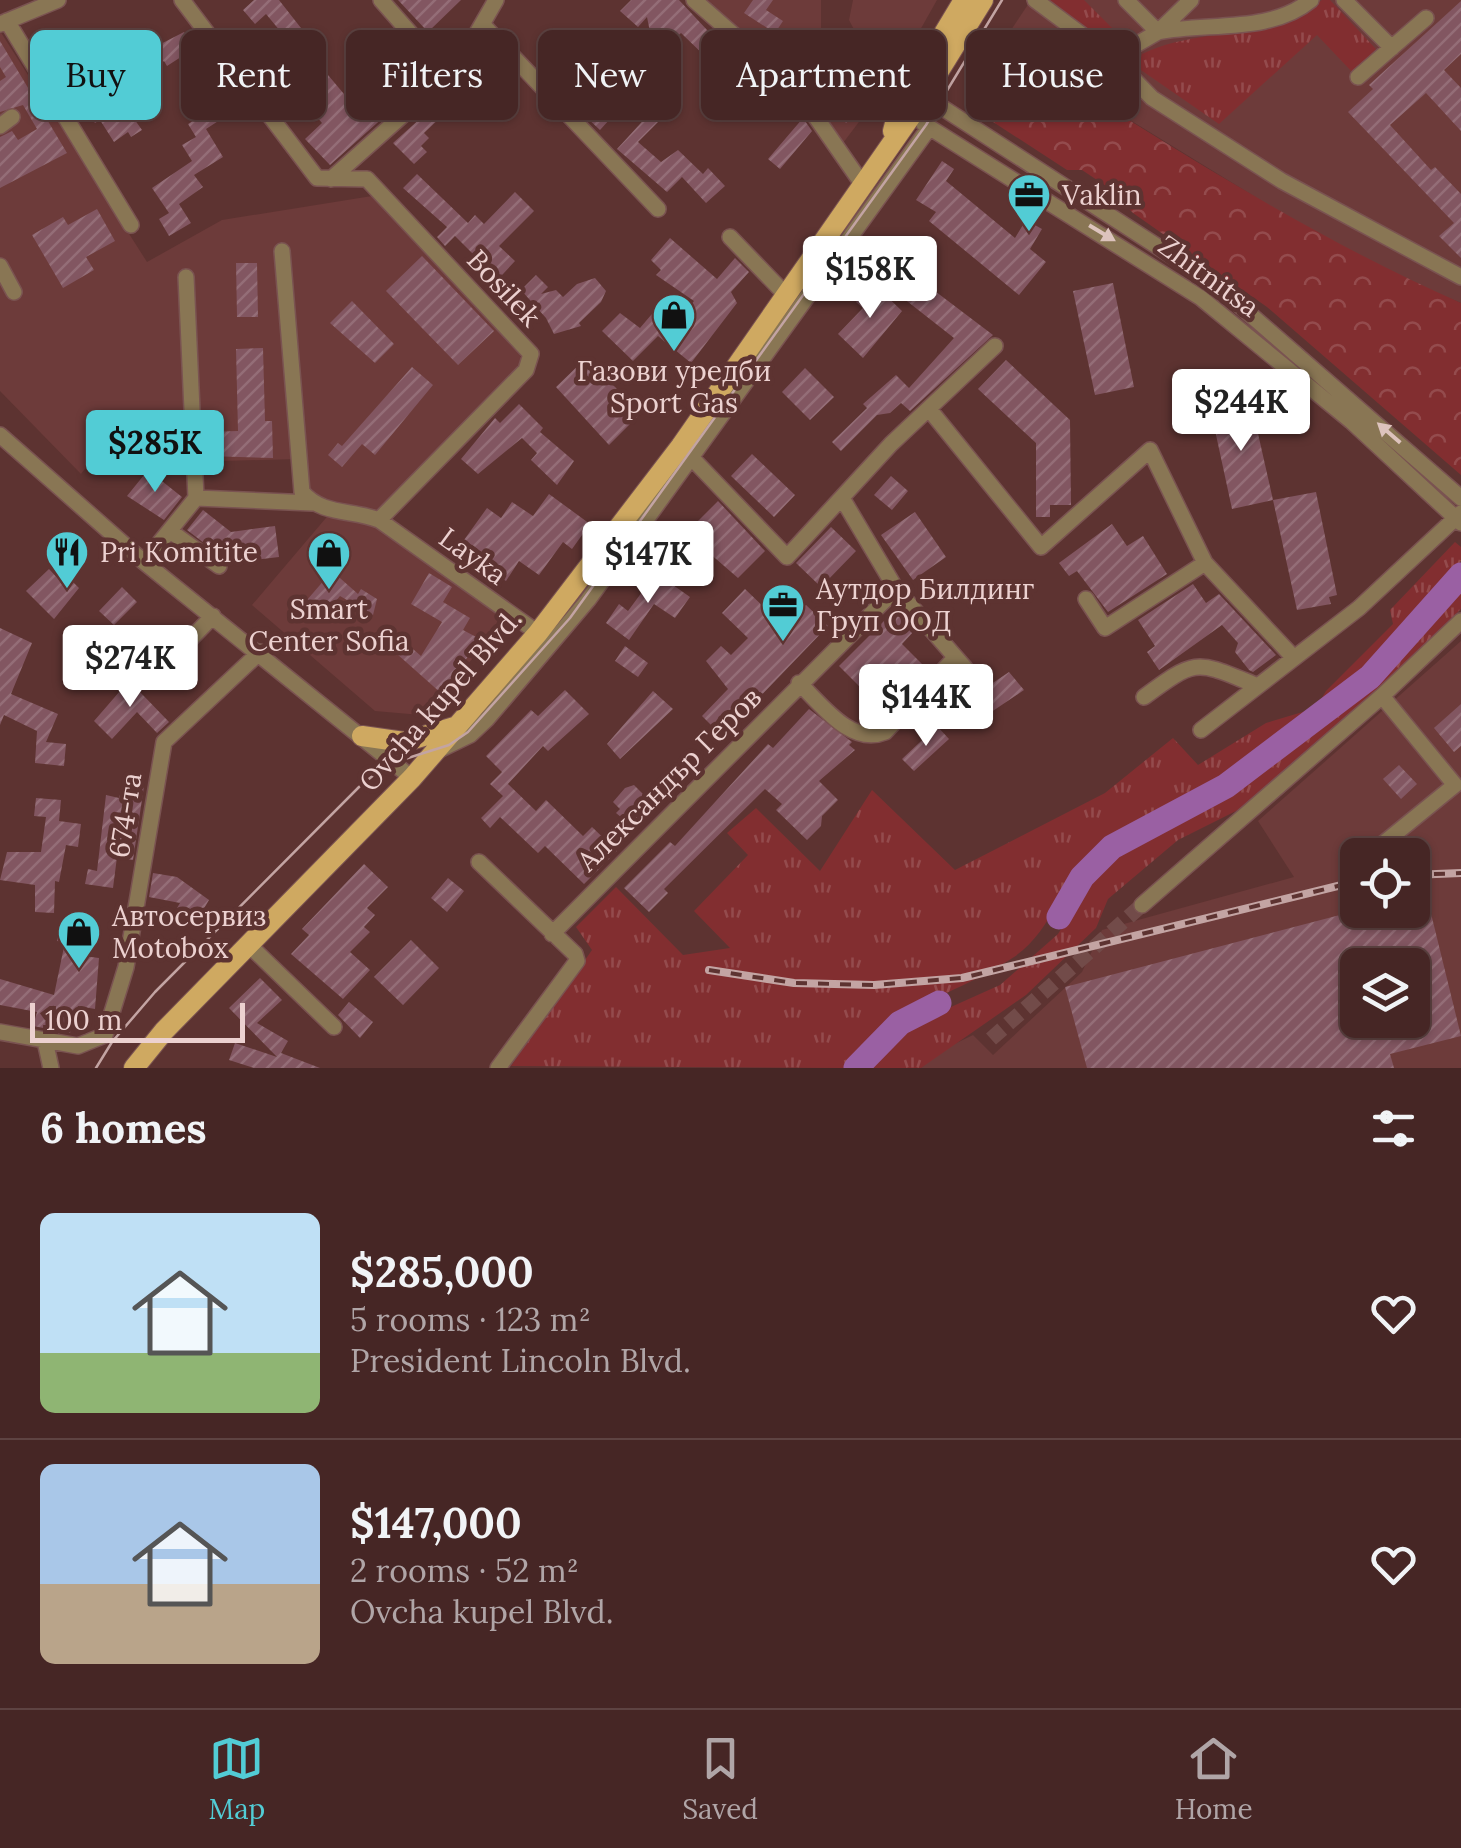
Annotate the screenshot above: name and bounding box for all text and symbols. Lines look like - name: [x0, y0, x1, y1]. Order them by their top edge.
- chip: Buy: [30, 30, 161, 120]
- chip: Rent: [181, 30, 326, 120]
- chip: Filters: [346, 30, 518, 120]
- chip: New: [538, 30, 681, 120]
- chip: Apartment: [701, 30, 946, 120]
- chip: House: [966, 30, 1139, 120]
- office icon: Vaklin: [1006, 172, 1052, 233]
- place label: Vaklin: [1061, 177, 1142, 213]
- one-way arrow: [1088, 224, 1116, 241]
- street label: Zhitnitsa: [1151, 227, 1267, 325]
- pin: $158K: [800, 236, 940, 321]
- street label: Bosilek: [459, 242, 549, 334]
- text: $158K: [825, 248, 915, 289]
- shop icon: Газови уредби Sport Gas: [651, 292, 697, 353]
- place label: Газови уредби Sport Gas: [577, 353, 771, 421]
- pin: $244K: [1171, 369, 1311, 454]
- text: $244K: [1194, 381, 1288, 422]
- pin: $285K: [85, 410, 225, 495]
- text: $285K: [108, 422, 202, 463]
- one-way arrow: [1377, 422, 1402, 444]
- street label: Layka: [432, 519, 514, 593]
- pin: $147K: [578, 521, 718, 606]
- restaurant icon: Pri Komitite: [44, 529, 90, 590]
- shop icon: Smart Center Sofia: [306, 530, 352, 591]
- text: $147K: [604, 533, 692, 574]
- place label: Pri Komitite: [100, 534, 258, 570]
- place label: Аутдор Билдинг Груп ООД: [815, 571, 1034, 639]
- office icon: Аутдор Билдинг Груп ООД: [760, 582, 806, 643]
- place label: Smart Center Sofia: [248, 591, 410, 659]
- street label: Ovcha kupel Blvd.: [351, 601, 529, 799]
- pin: $274K: [60, 625, 200, 710]
- text: $274K: [85, 637, 175, 678]
- pin: $144K: [856, 664, 996, 749]
- text: $144K: [881, 676, 971, 717]
- street label: Александър Геров: [569, 679, 769, 879]
- street label: 674-та: [101, 770, 149, 860]
- map controls: [1340, 838, 1430, 1038]
- button: locate: [1340, 838, 1430, 928]
- place label: Автосервиз Motobox: [111, 898, 266, 966]
- shop icon: Автосервиз Motobox: [56, 909, 102, 970]
- button: layers: [1340, 948, 1430, 1038]
- scale bar: [30, 998, 245, 1042]
- text: 100 m: [45, 1002, 122, 1038]
- text: 6 homes: [40, 1101, 207, 1155]
- icon: filters: [1366, 1101, 1421, 1156]
- text: $285,000: [350, 1245, 534, 1299]
- icon: home: [120, 1253, 240, 1373]
- icon: heart: [1366, 1286, 1421, 1341]
- text: 5 rooms · 123 m²: [350, 1299, 591, 1340]
- text: President Lincoln Blvd.: [350, 1340, 691, 1381]
- text: $147,000: [350, 1496, 522, 1550]
- icon: home: [120, 1504, 240, 1624]
- icon: heart: [1366, 1537, 1421, 1592]
- text: 2 rooms · 52 m²: [350, 1550, 579, 1591]
- text: Ovcha kupel Blvd.: [350, 1591, 614, 1632]
- tab: Map: [208, 1731, 265, 1827]
- tab: Saved: [682, 1731, 758, 1827]
- tab: Home: [1175, 1731, 1253, 1827]

